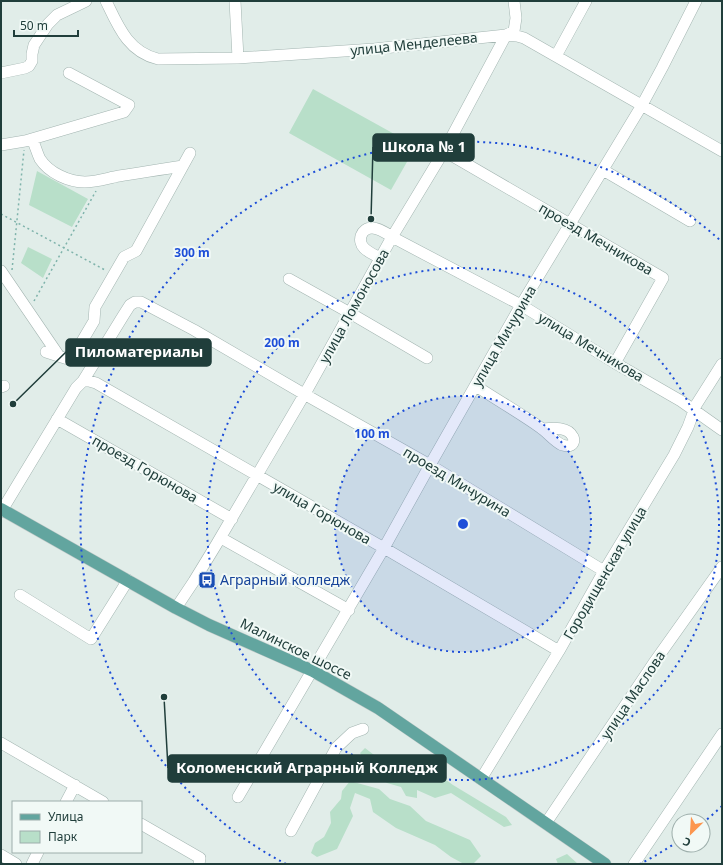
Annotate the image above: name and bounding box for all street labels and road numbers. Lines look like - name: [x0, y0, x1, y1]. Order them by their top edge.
- street label: улица Менделеева: [349, 27, 479, 60]
- street label: проезд Мечникова: [536, 198, 657, 279]
- street label: улица Ломоносова: [314, 245, 393, 366]
- street label: улица Мичурина: [467, 282, 540, 390]
- street label: улица Мечникова: [535, 307, 648, 386]
- street label: проезд Горюнова: [89, 431, 202, 507]
- street label: проезд Мичурина: [400, 442, 515, 521]
- street label: улица Горюнова: [270, 477, 375, 548]
- street label: Городищенская улица: [559, 503, 651, 643]
- street label: Малинское шоссе: [237, 613, 355, 684]
- street label: улица Маслова: [596, 647, 669, 743]

